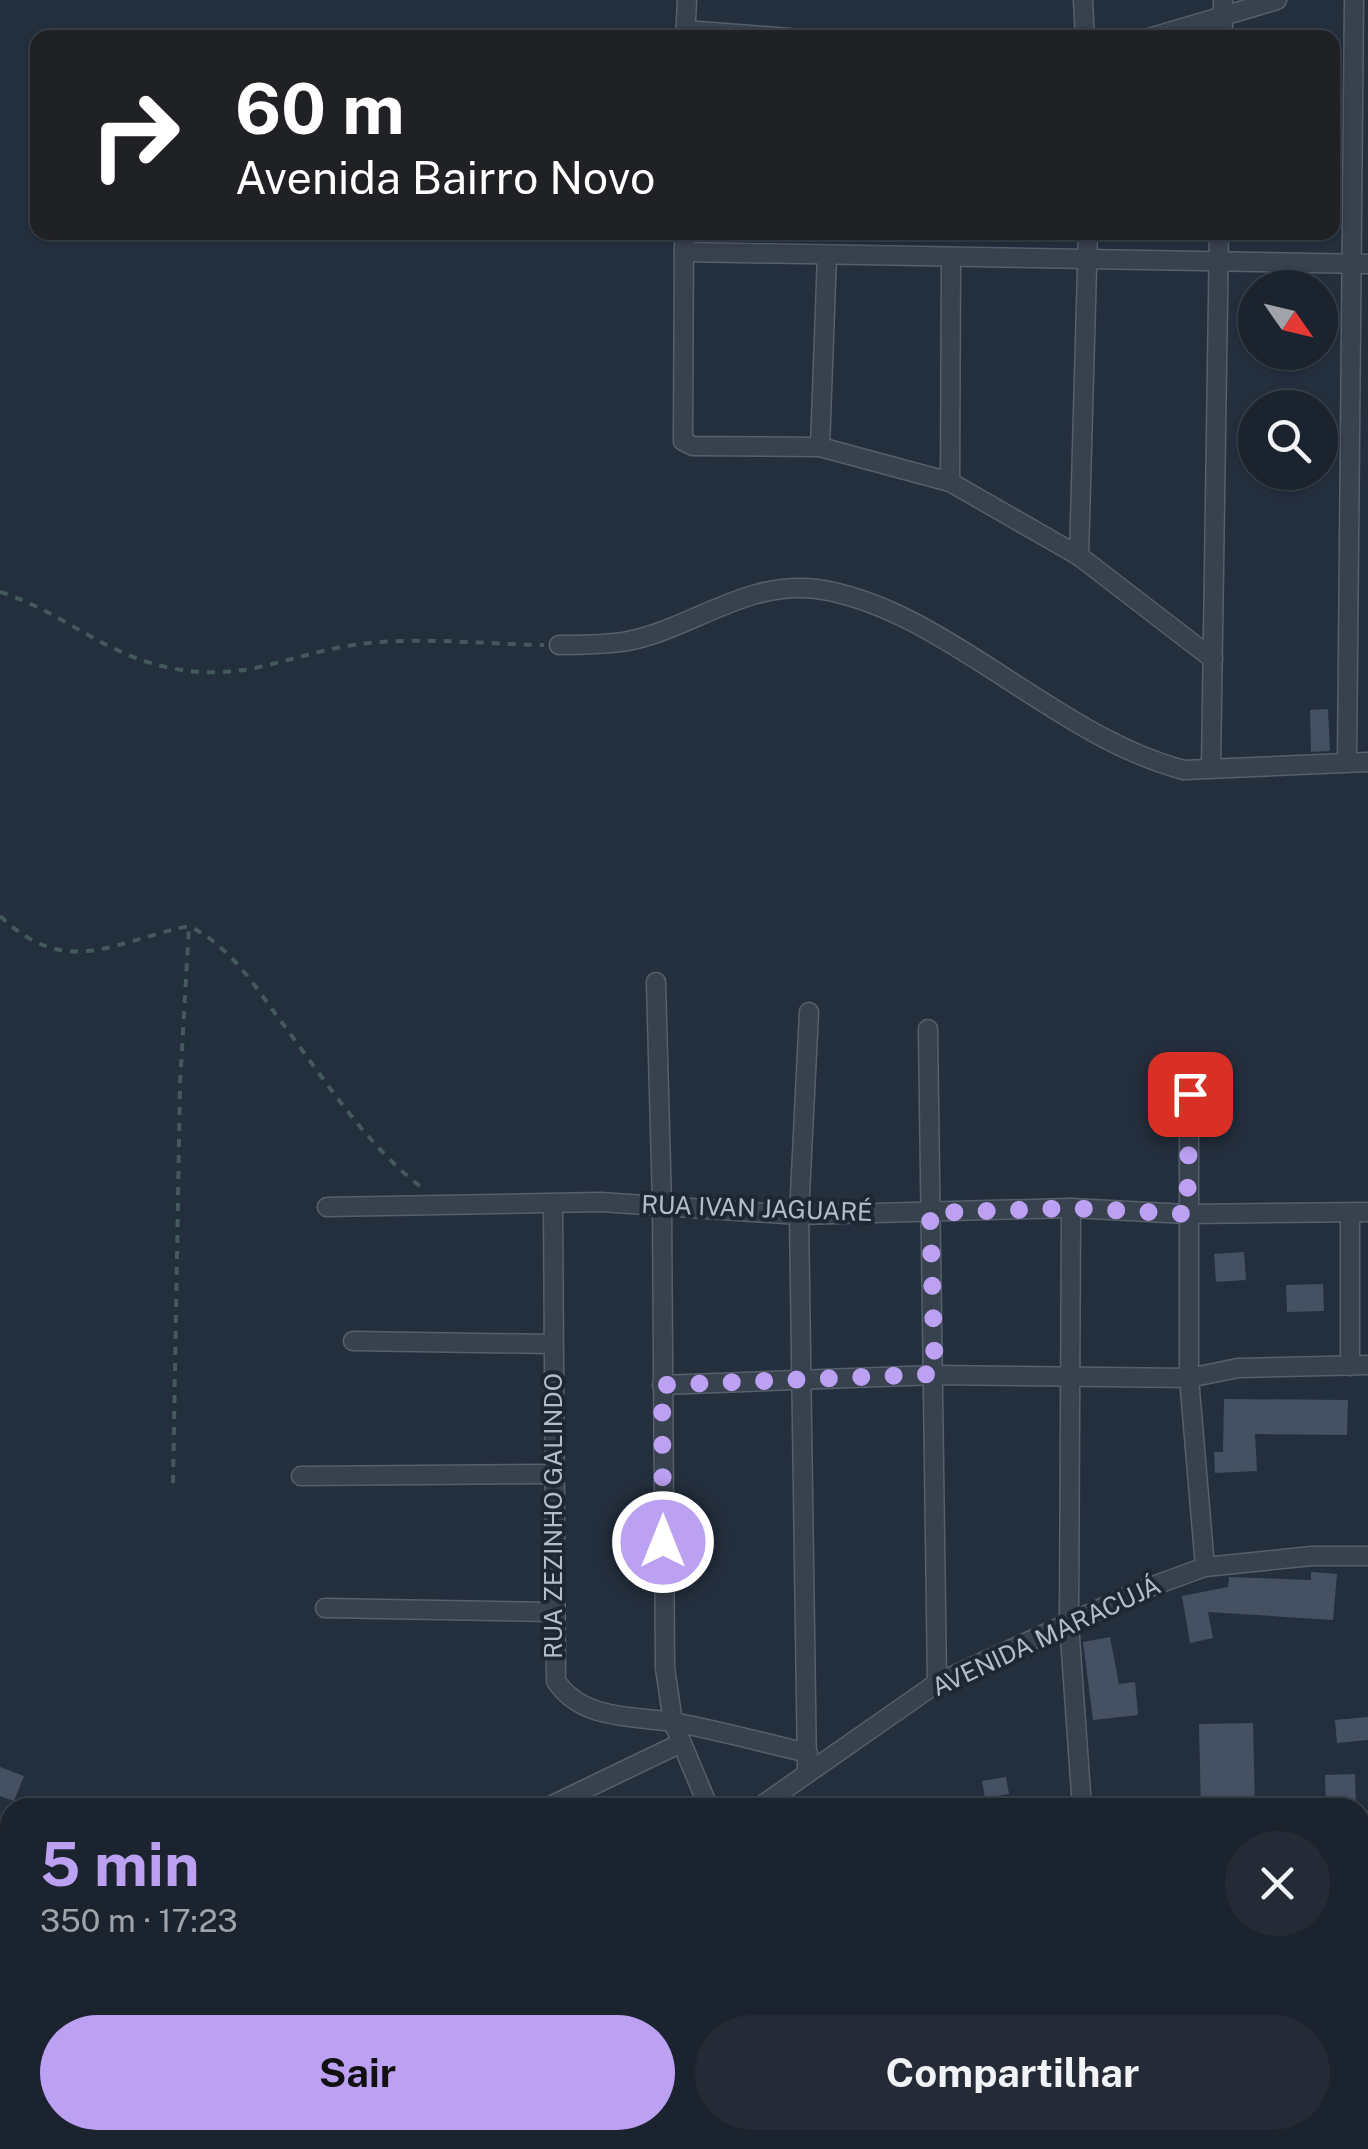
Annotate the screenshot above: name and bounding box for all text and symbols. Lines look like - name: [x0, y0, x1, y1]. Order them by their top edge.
- text: 60 m: [235, 67, 405, 150]
- icon: right: [70, 70, 200, 200]
- text: Avenida Bairro Novo: [235, 151, 655, 204]
- north arrow: [1238, 270, 1338, 370]
- map controls: [1238, 270, 1338, 490]
- button: search: [1238, 390, 1338, 490]
- pin: [1148, 1052, 1233, 1137]
- icon: arrive: [1163, 1067, 1218, 1122]
- street label: RUA IVAN JAGUARÉ: [641, 1189, 873, 1227]
- street label: RUA ZEZINHO GALINDO: [538, 1373, 568, 1659]
- position arrow: [611, 1490, 715, 1594]
- street label: AVENIDA MARACUJÁ: [927, 1570, 1165, 1702]
- text: 5 min: [40, 1829, 200, 1900]
- button: close: [1225, 1831, 1330, 1936]
- text: 350 m · 17:23: [40, 1902, 238, 1939]
- button: Sair: [40, 2015, 675, 2130]
- button: Compartilhar: [695, 2015, 1330, 2130]

